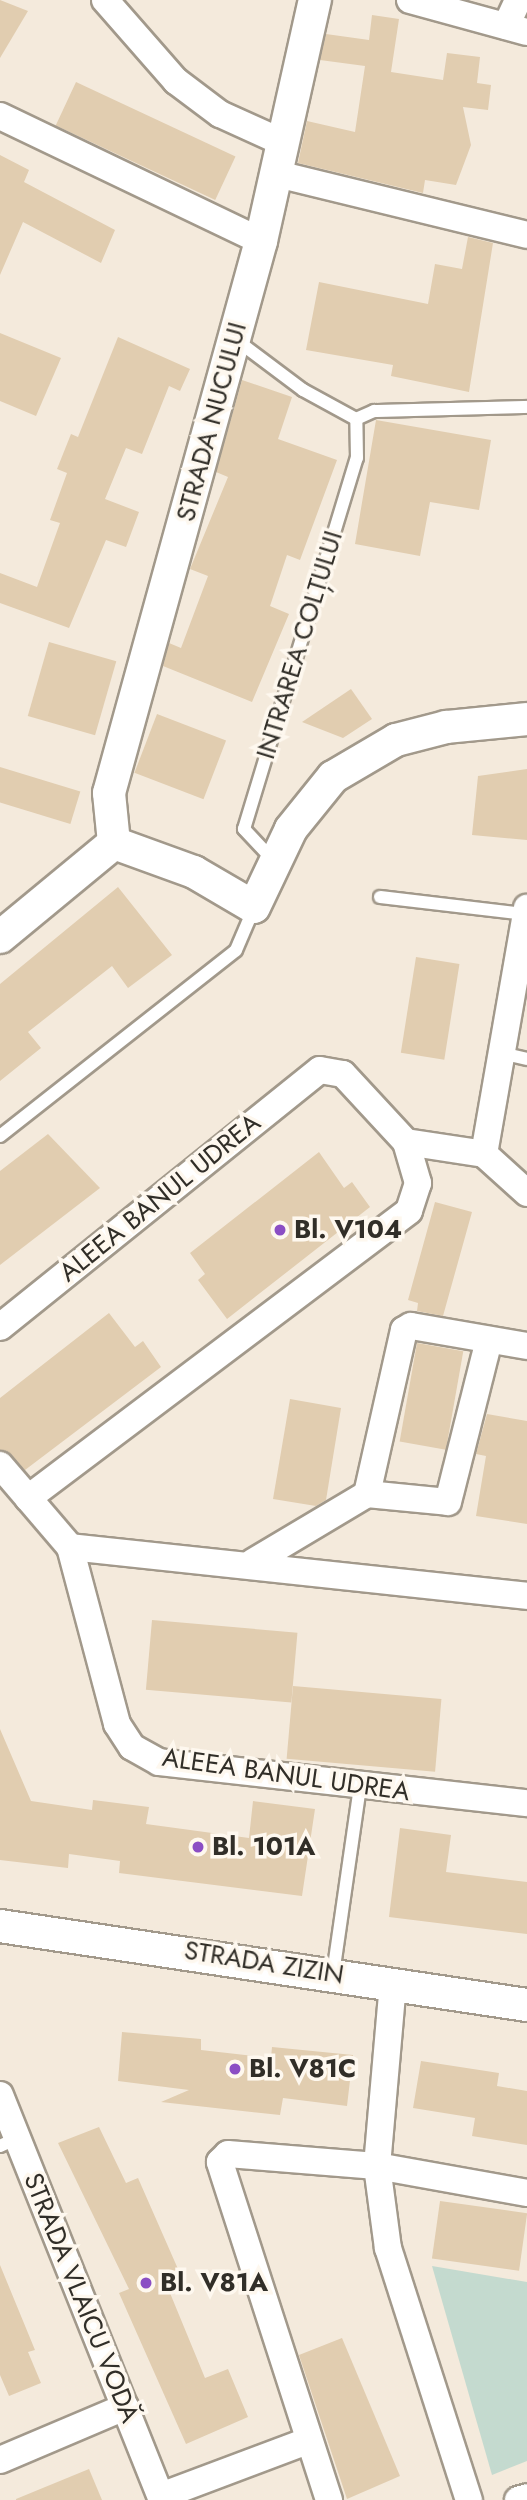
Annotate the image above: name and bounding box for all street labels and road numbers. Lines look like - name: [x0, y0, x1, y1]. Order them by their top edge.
- street label: STRADA NUCULUI: [170, 319, 254, 525]
- street label: INTRAREA COLȚULUI: [250, 527, 350, 763]
- street label: ALEEA BANUL UDREA: [53, 1107, 267, 1289]
- street label: ALEEA BANUL UDREA: [160, 1742, 412, 1808]
- street label: STRADA ZIZIN: [182, 1935, 346, 1991]
- street label: STRADA VLAICU VODĂ: [17, 2169, 145, 2427]

